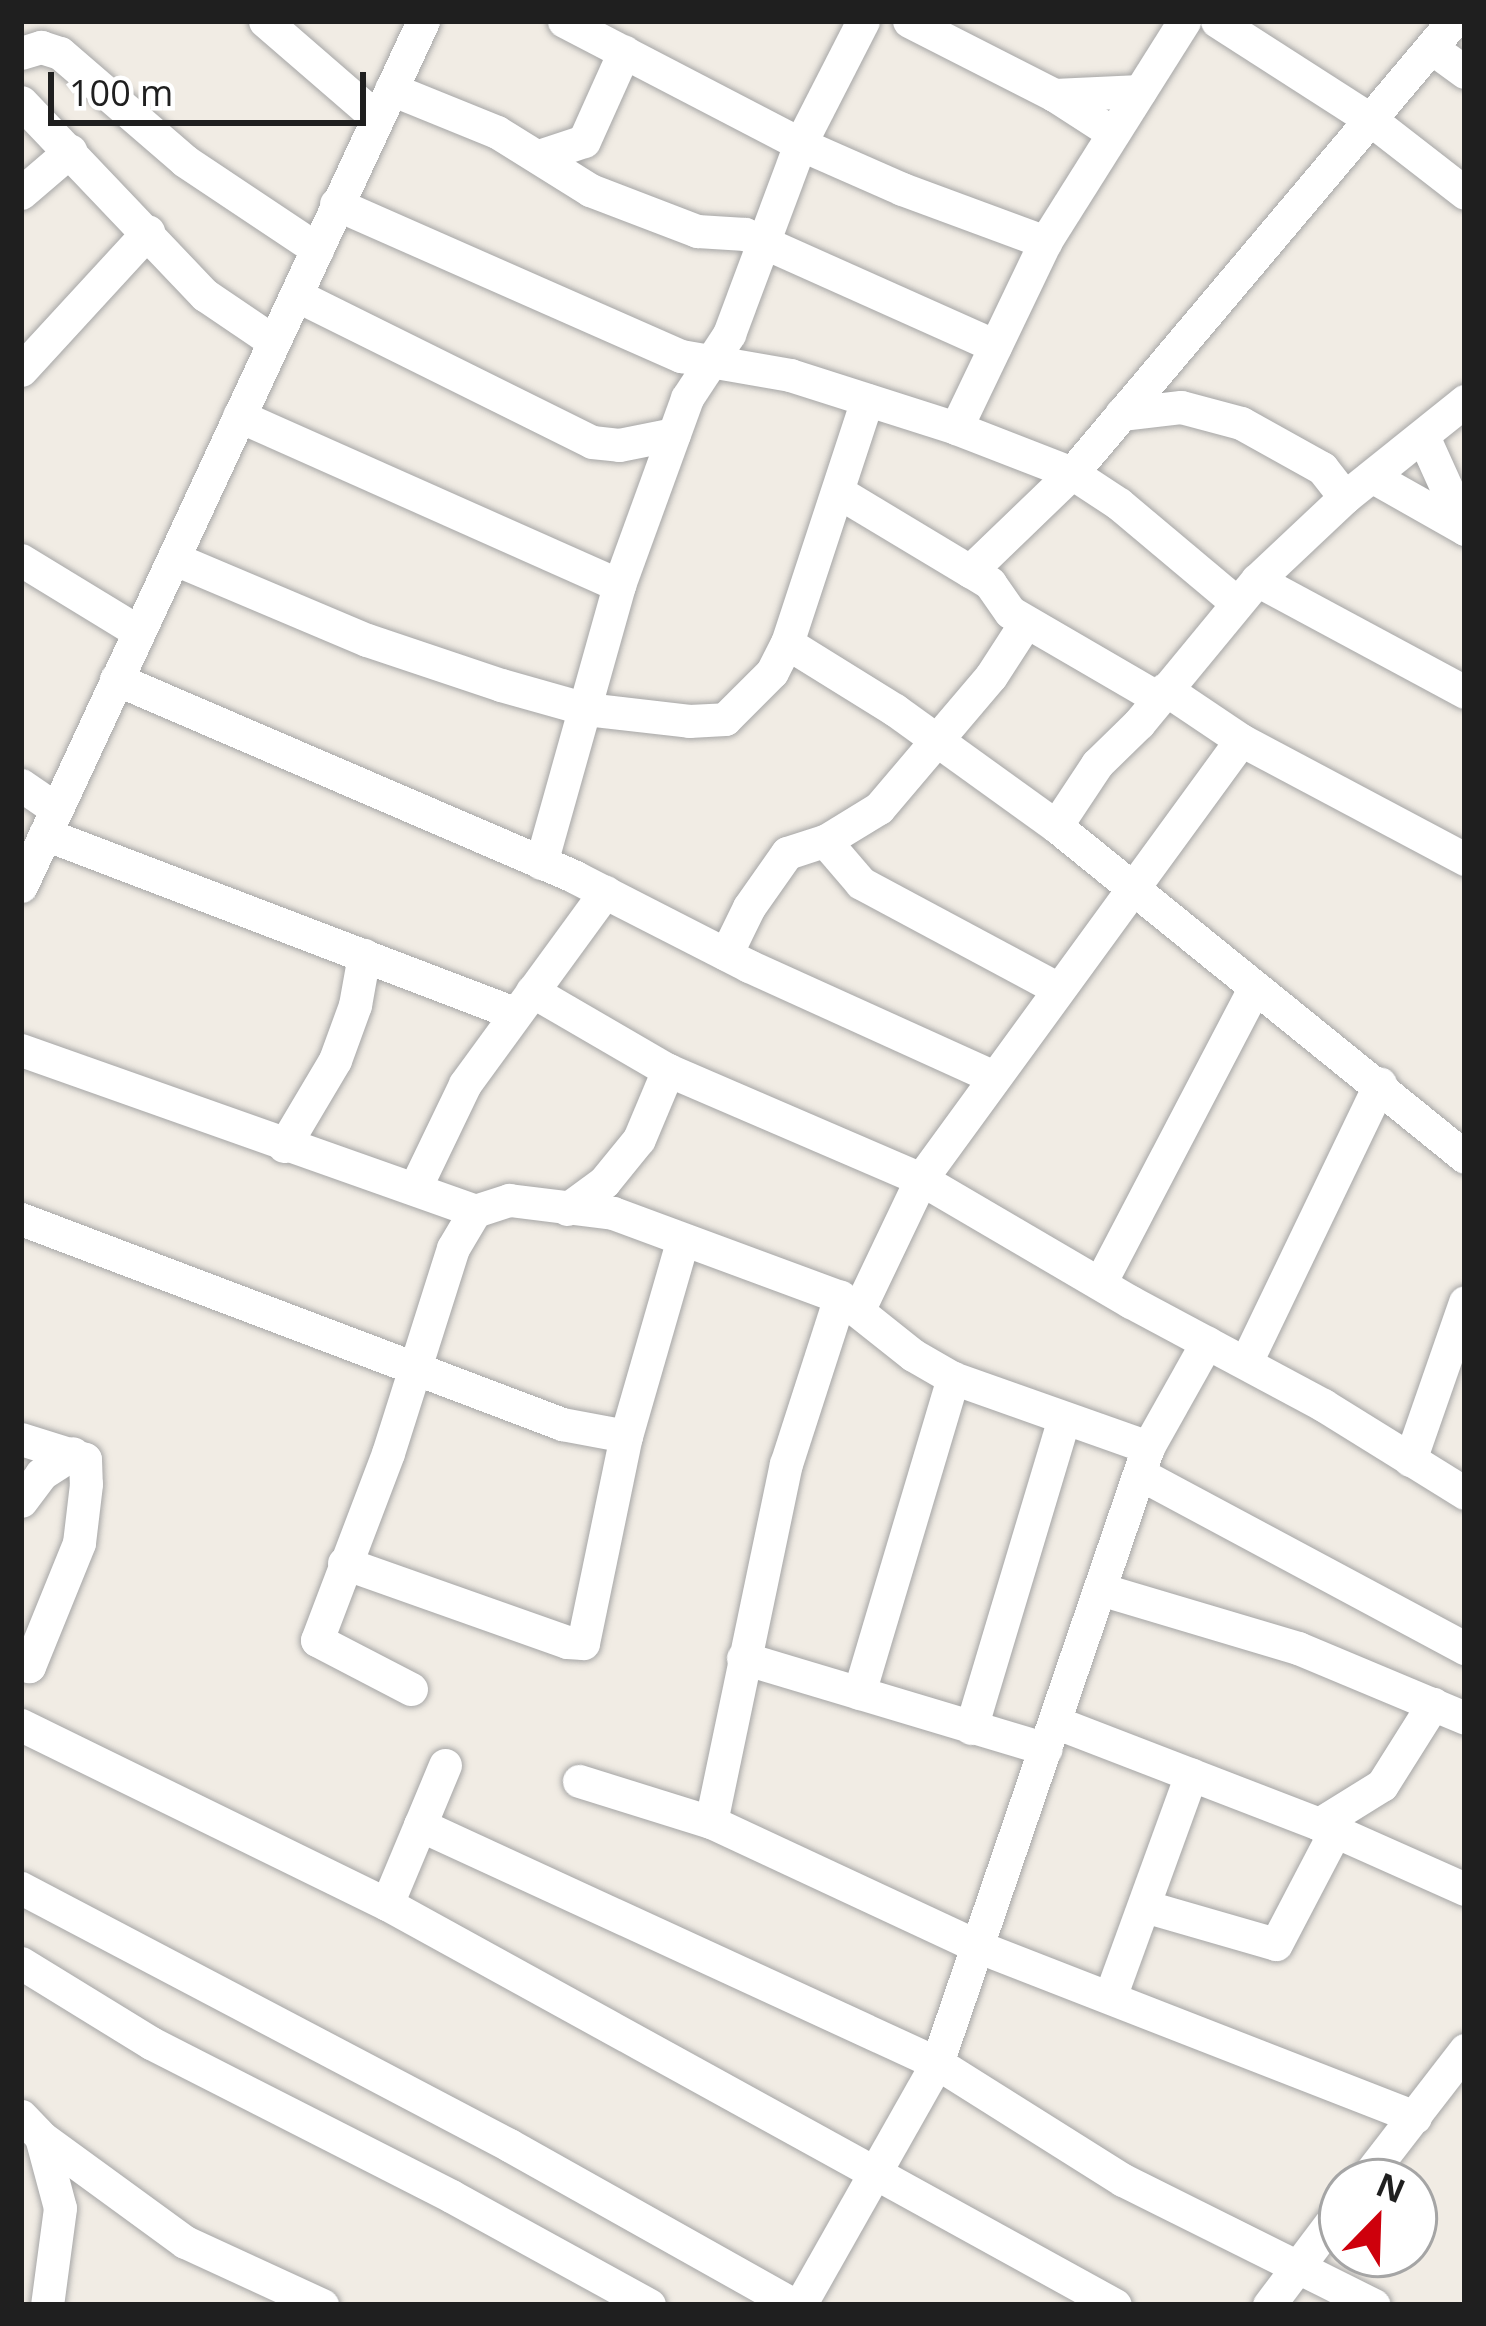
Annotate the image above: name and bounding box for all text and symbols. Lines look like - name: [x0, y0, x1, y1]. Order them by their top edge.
- scale bar: [54, 48, 372, 122]
- text: 100 m: [69, 68, 173, 117]
- north arrow: [1318, 2158, 1438, 2278]
- text: N: [1370, 2161, 1412, 2213]

